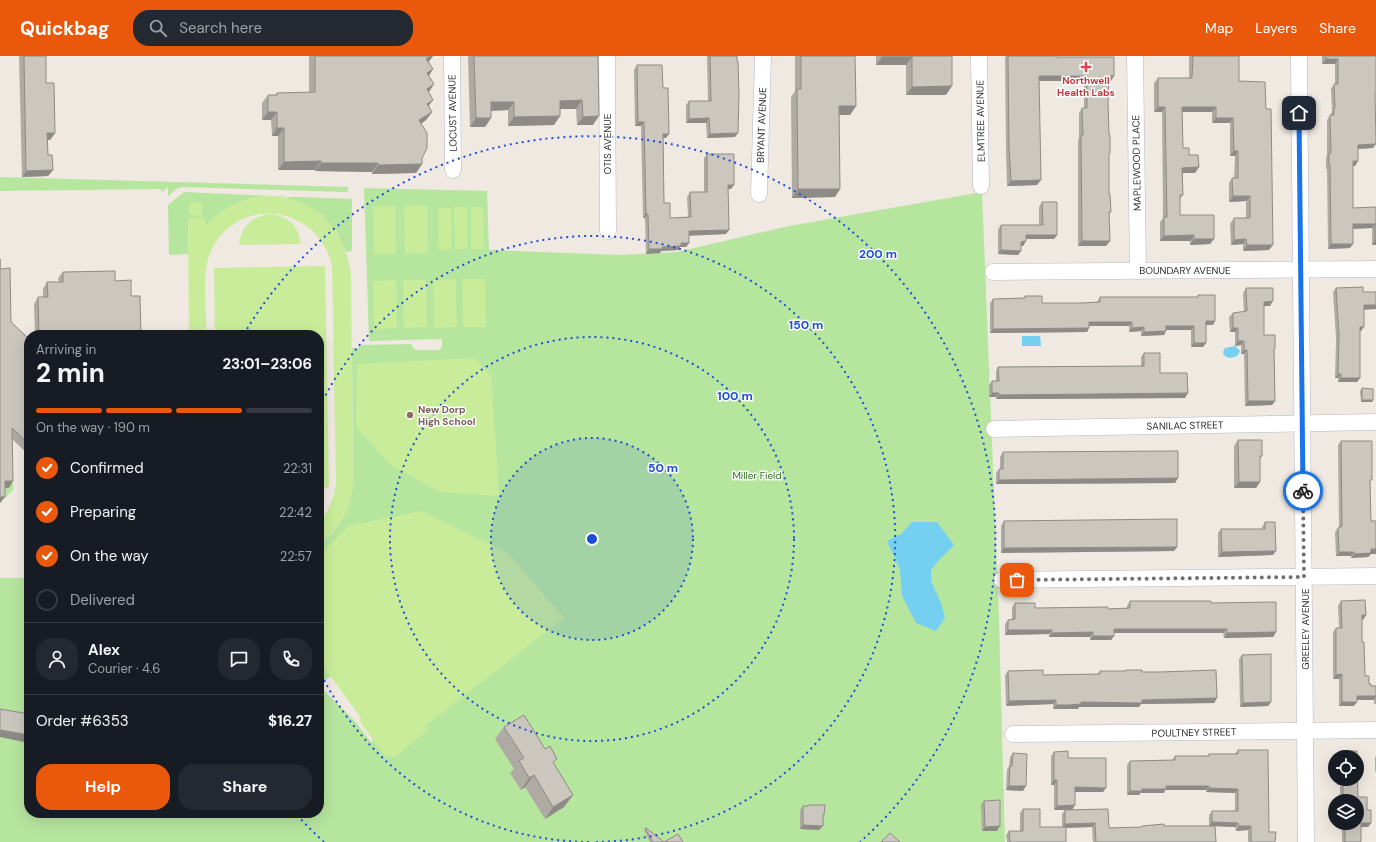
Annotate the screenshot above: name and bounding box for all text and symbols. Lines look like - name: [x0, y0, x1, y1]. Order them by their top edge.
- search box: [133, 10, 413, 46]
- text: Quickbag: [20, 16, 109, 41]
- icon: search: [147, 17, 169, 39]
- text: Search here: [179, 18, 262, 38]
- text: Map: [1205, 19, 1233, 37]
- text: Layers: [1255, 19, 1297, 37]
- text: Share: [1319, 19, 1356, 37]
- marker: Northwell Health Labs: [1080, 61, 1092, 73]
- street label: LOCUST AVENUE: [445, 74, 460, 152]
- place label: Northwell Health Labs: [1057, 74, 1115, 99]
- street label: ELMTREE AVENUE: [973, 80, 988, 162]
- street label: BRYANT AVENUE: [754, 87, 769, 163]
- pin: [1282, 96, 1316, 130]
- icon: home: [1288, 102, 1310, 124]
- street label: OTIS AVENUE: [601, 113, 614, 174]
- street label: MAPLEWOOD PLACE: [1129, 114, 1144, 211]
- text: 200 m: [859, 246, 897, 262]
- street label: BOUNDARY AVENUE: [1139, 264, 1231, 277]
- text: 150 m: [789, 317, 823, 333]
- text: Arriving in: [36, 341, 96, 358]
- text: 23:01–23:06: [222, 354, 312, 374]
- text: 2 min: [36, 356, 105, 390]
- text: 100 m: [717, 388, 753, 404]
- place label: New Dorp High School: [418, 403, 476, 428]
- marker: New Dorp High School: [405, 410, 415, 420]
- street label: SANILAC STREET: [1146, 418, 1224, 433]
- text: On the way · 190 m: [36, 419, 150, 436]
- icon: check: [36, 457, 58, 479]
- text: Confirmed: [70, 458, 144, 478]
- text: 22:31: [283, 460, 312, 477]
- text: 50 m: [648, 460, 678, 476]
- park label: Miller Field: [732, 469, 782, 482]
- courier: [1283, 471, 1323, 511]
- icon: bike: [1292, 480, 1314, 502]
- icon: check: [36, 501, 58, 523]
- text: Preparing: [70, 502, 136, 522]
- text: 22:42: [279, 504, 312, 521]
- centre of rings: [585, 532, 599, 546]
- icon: check: [36, 545, 58, 567]
- text: On the way: [70, 546, 149, 566]
- text: 22:57: [280, 548, 312, 565]
- pin: [1000, 563, 1034, 597]
- icon: bag: [1006, 569, 1028, 591]
- street label: GREELEY AVENUE: [1299, 588, 1312, 670]
- text: Delivered: [70, 590, 135, 610]
- button: person: [36, 638, 78, 680]
- button: chat: [218, 638, 260, 680]
- button: phone: [270, 638, 312, 680]
- text: Alex: [88, 640, 120, 660]
- text: Courier · 4.6: [88, 660, 160, 677]
- text: Order #6353: [36, 711, 129, 731]
- text: $16.27: [268, 711, 312, 731]
- street label: POULTNEY STREET: [1151, 725, 1237, 740]
- map controls: [1328, 750, 1364, 830]
- button: locate: [1328, 750, 1364, 786]
- button: Help: [36, 764, 170, 810]
- button: Share: [178, 764, 312, 810]
- button: layers: [1328, 794, 1364, 830]

